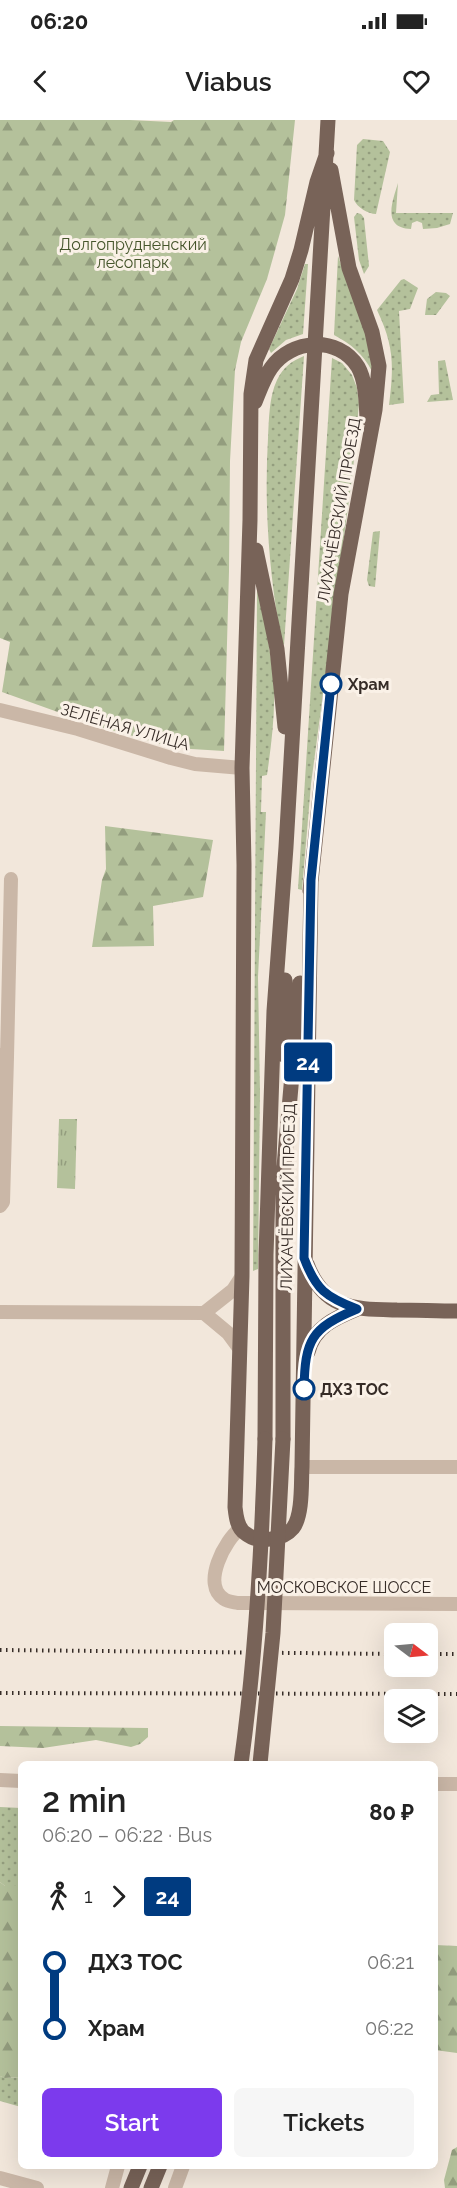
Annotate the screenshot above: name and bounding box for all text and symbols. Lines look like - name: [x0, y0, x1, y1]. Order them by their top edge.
- text: 06:20: [30, 8, 88, 34]
- icon: back: [24, 65, 57, 98]
- icon: heart: [400, 65, 433, 98]
- text: Viabus: [185, 66, 272, 97]
- park label: Долгопрудненский лесопарк: [59, 235, 207, 272]
- street label: ЛИХАЧЁВСКИЙ ПРОЕЗД: [312, 416, 365, 604]
- marker: Храм: [320, 673, 342, 695]
- place label: Храм: [347, 675, 389, 694]
- street label: ЗЕЛЁНАЯ УЛИЦА: [58, 699, 192, 755]
- line badge: 24: [281, 1042, 335, 1082]
- text: 24: [296, 1050, 320, 1075]
- street label: ЛИХАЧЁВСКИЙ ПРОЕЗД: [276, 1103, 299, 1291]
- marker: ДХЗ ТОС: [293, 1378, 315, 1400]
- place label: ДХЗ ТОС: [320, 1380, 389, 1399]
- street label: МОСКОВСКОЕ ШОССЕ: [257, 1578, 431, 1597]
- north arrow: [384, 1623, 438, 1677]
- map controls: [384, 1623, 438, 1743]
- button: layers: [384, 1689, 438, 1743]
- text: 2 min: [42, 1781, 127, 1820]
- text: 80 ₽: [369, 1799, 414, 1825]
- text: 06:20 – 06:22 · Bus: [42, 1823, 212, 1847]
- icon: walk: [42, 1880, 75, 1913]
- icon: forward: [102, 1880, 135, 1913]
- text: 1: [84, 1884, 93, 1908]
- text: 24: [156, 1884, 179, 1909]
- text: ДХЗ ТОС: [88, 1949, 183, 1975]
- text: 06:21: [367, 1950, 414, 1974]
- text: Храм: [88, 2015, 145, 2041]
- text: 06:22: [365, 2016, 414, 2040]
- button: Start: [42, 2088, 222, 2157]
- button: Tickets: [234, 2088, 414, 2157]

